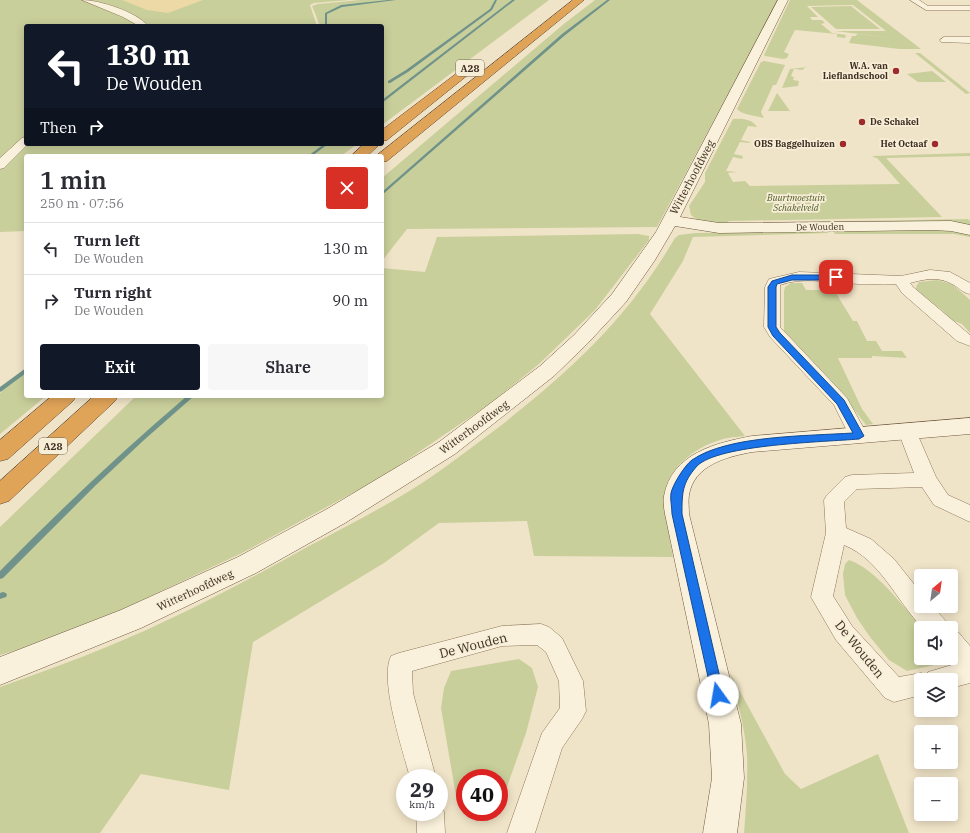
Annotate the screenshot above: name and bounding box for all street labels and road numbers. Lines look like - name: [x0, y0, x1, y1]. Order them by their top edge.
- road number: A28: [456, 60, 484, 76]
- street label: Witterhoofdweg: [666, 137, 718, 217]
- street label: De Wouden: [796, 221, 844, 232]
- street label: Witterhoofdweg: [437, 397, 511, 457]
- road number: A28: [39, 438, 67, 454]
- street label: Witterhoofdweg: [155, 566, 235, 614]
- street label: De Wouden: [831, 617, 888, 682]
- street label: De Wouden: [437, 629, 509, 662]

